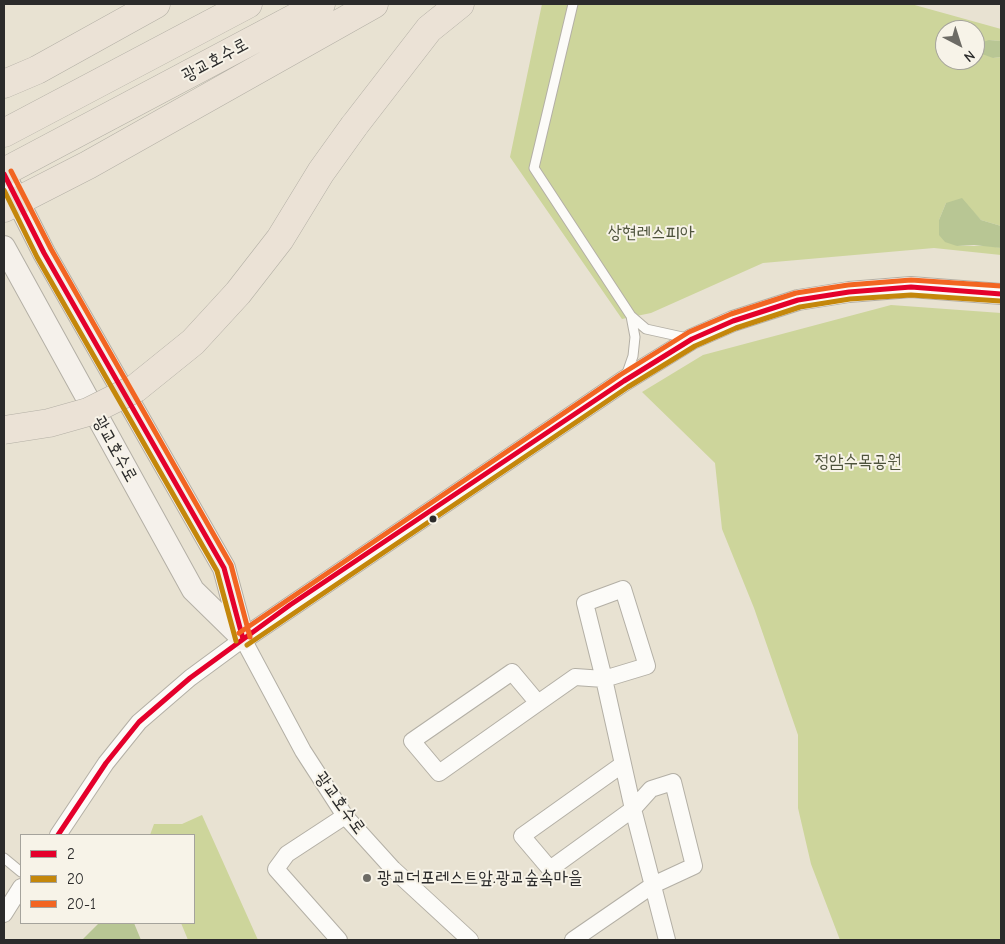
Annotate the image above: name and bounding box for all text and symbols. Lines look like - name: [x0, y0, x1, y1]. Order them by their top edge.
- north arrow: [935, 20, 985, 70]
- street label: 광교호수로: [178, 33, 252, 87]
- text: N: [960, 47, 978, 66]
- park label: 상현레스피아: [608, 222, 694, 244]
- street label: 광교호수로: [88, 412, 142, 486]
- park label: 정암수목공원: [815, 451, 901, 473]
- unlabelled marker: [428, 514, 438, 524]
- street label: 광교호수로: [310, 767, 370, 839]
- legend: [20, 834, 195, 924]
- text: 2: [67, 845, 75, 863]
- place label: 광교더포레스트앞.광교숲속마을: [377, 867, 583, 889]
- text: 20: [67, 870, 84, 888]
- marker: 광교더포레스트앞.광교숲속마을: [361, 872, 373, 884]
- text: 20-1: [67, 895, 96, 913]

